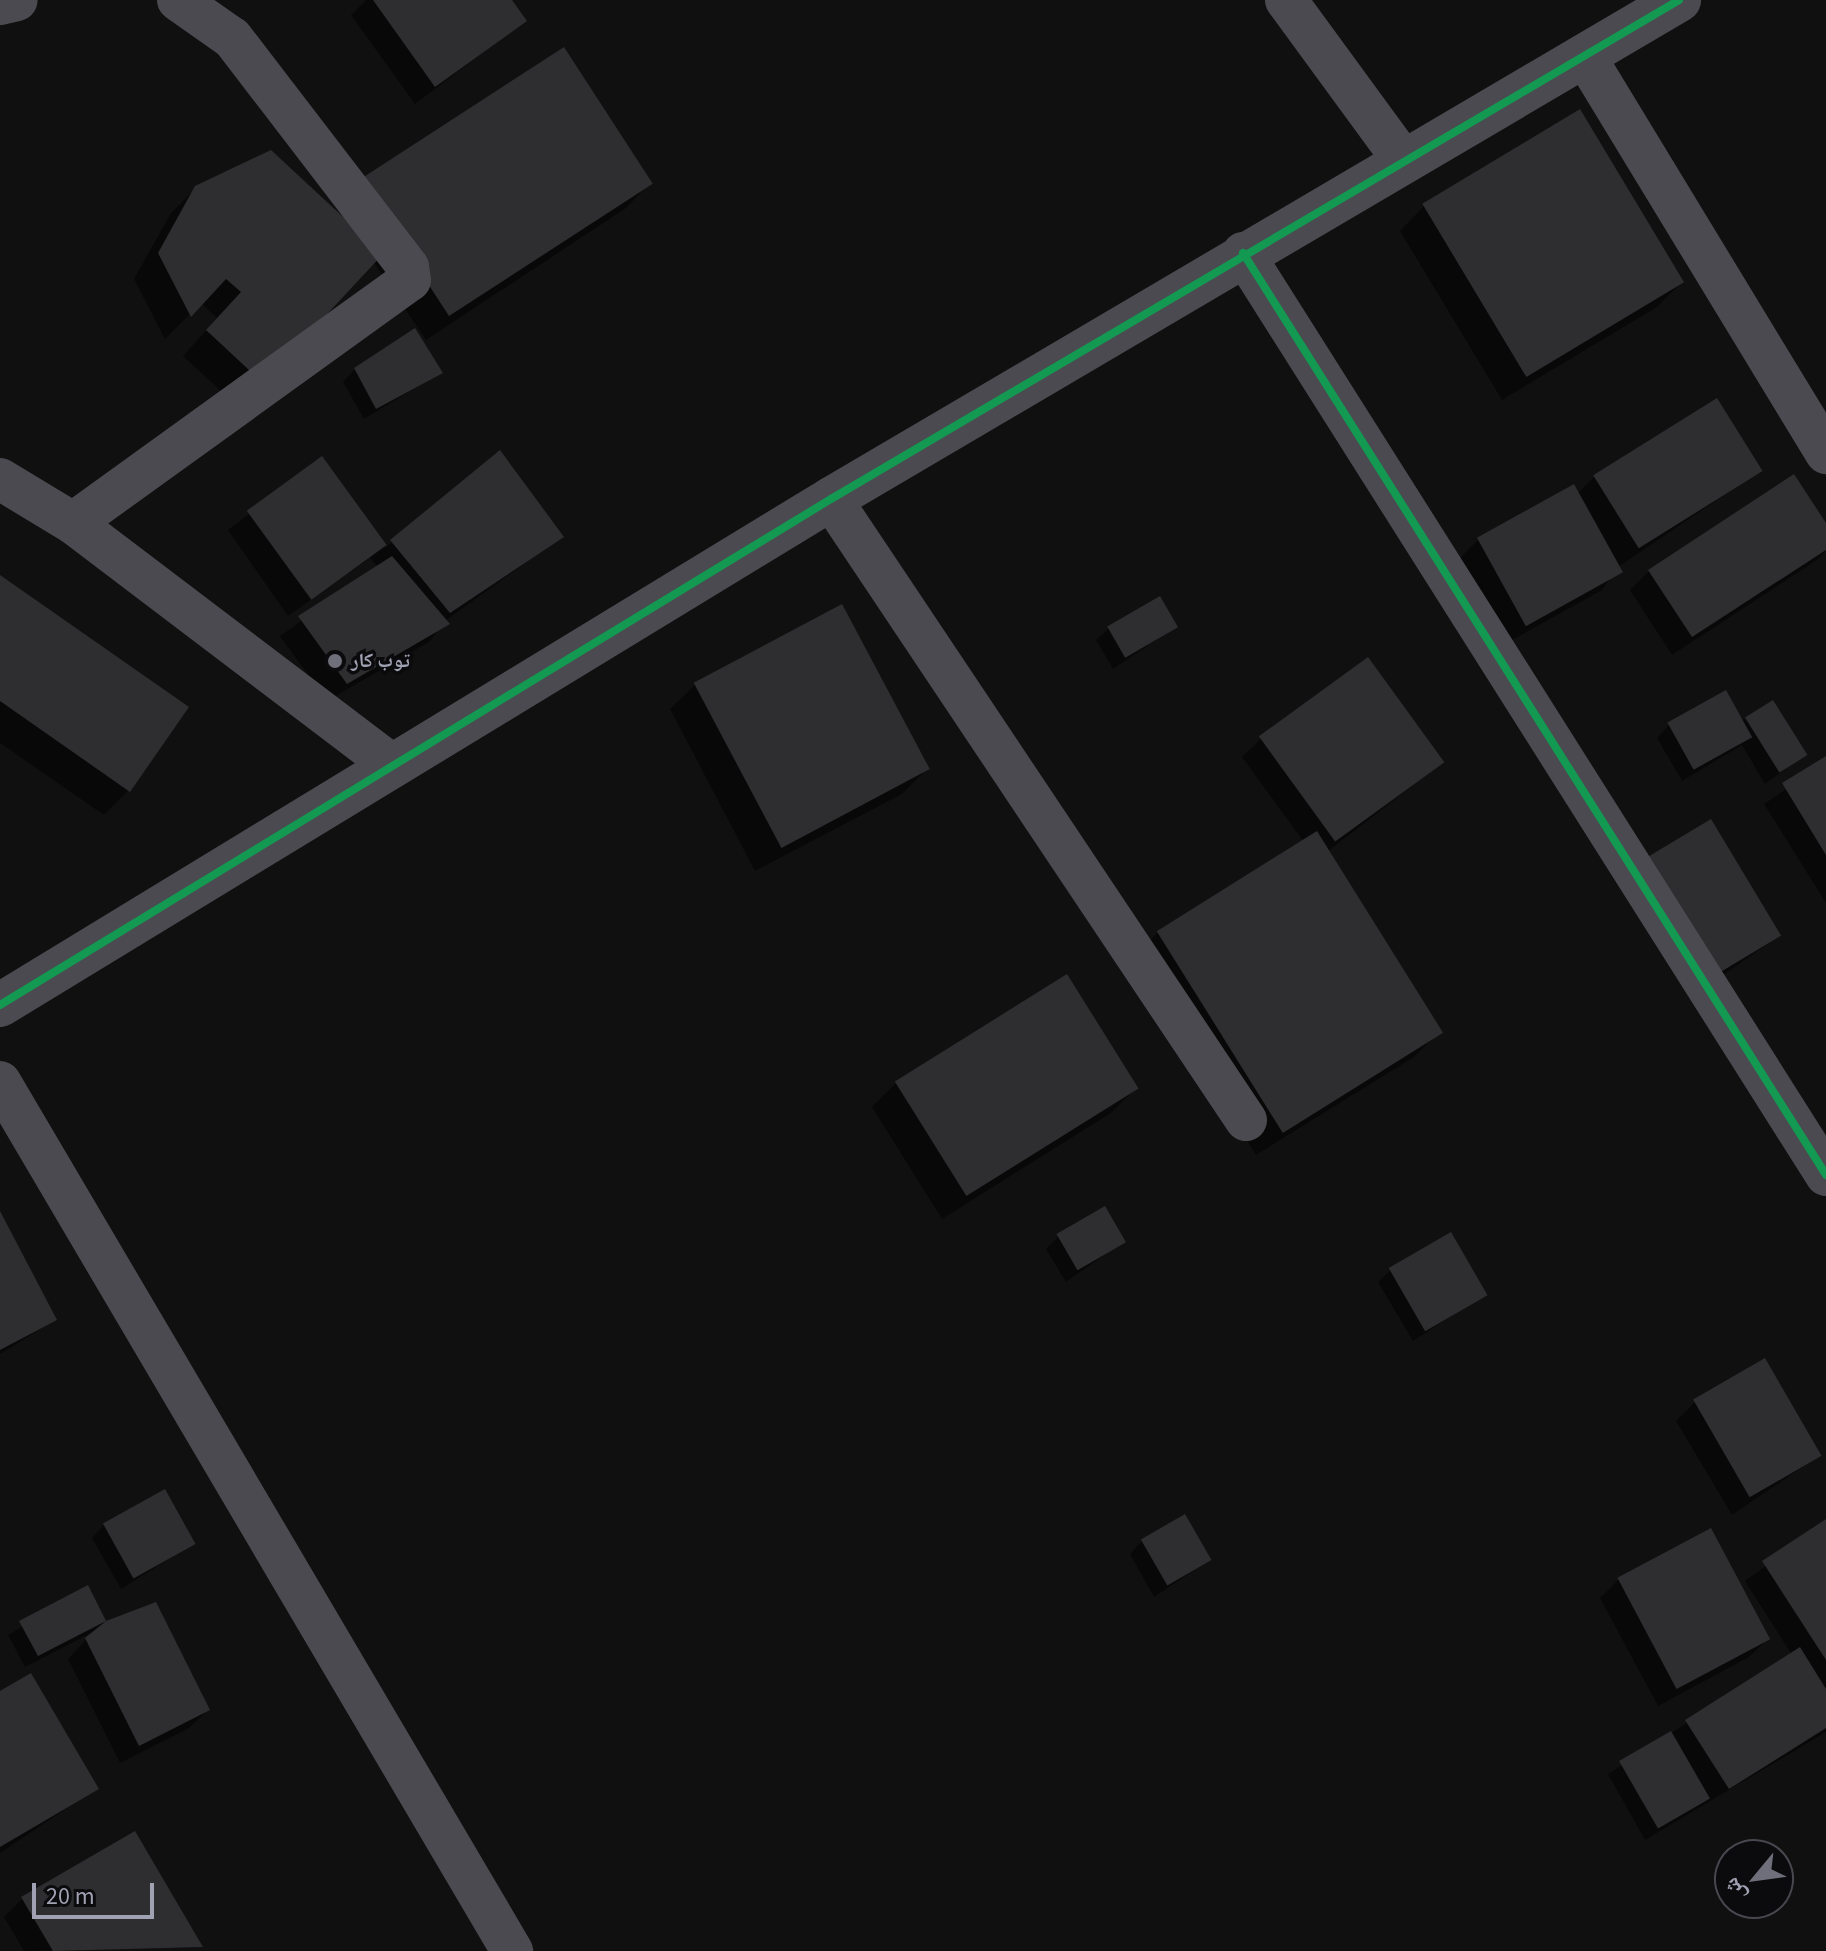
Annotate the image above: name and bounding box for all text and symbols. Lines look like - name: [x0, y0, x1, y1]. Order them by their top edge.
- place label: توب كار: [351, 649, 410, 673]
- marker: توب كار: [326, 652, 344, 670]
- north arrow: [1714, 1839, 1794, 1919]
- scale bar: [36, 1867, 158, 1917]
- text: ش: [1715, 1872, 1754, 1908]
- text: 20 m: [46, 1879, 95, 1914]

